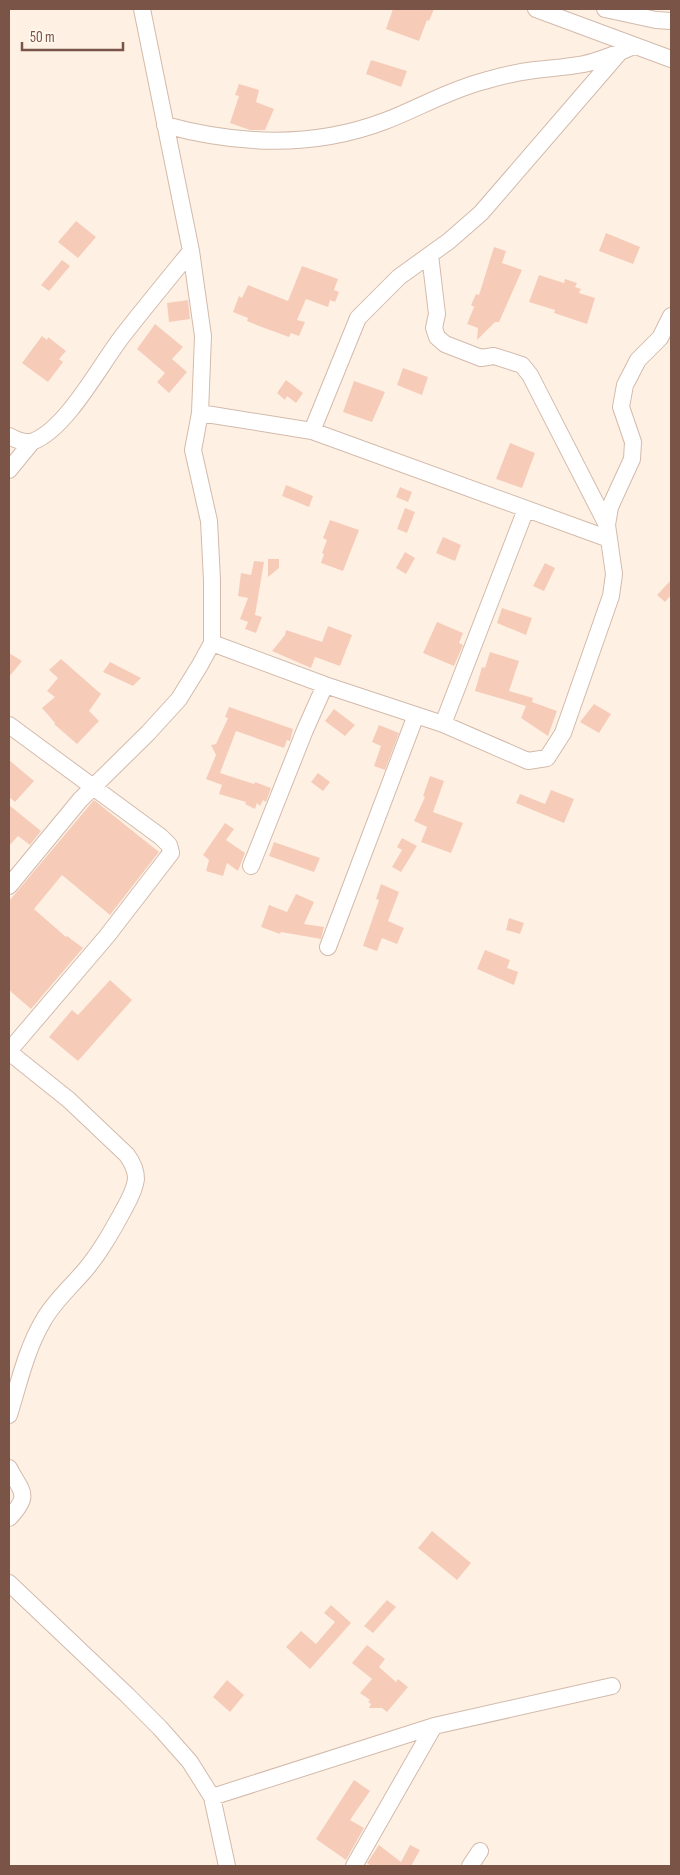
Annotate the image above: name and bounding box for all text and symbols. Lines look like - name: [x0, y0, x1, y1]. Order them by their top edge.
- scale bar: [22, 20, 124, 52]
- text: 50 m: [30, 28, 55, 47]

